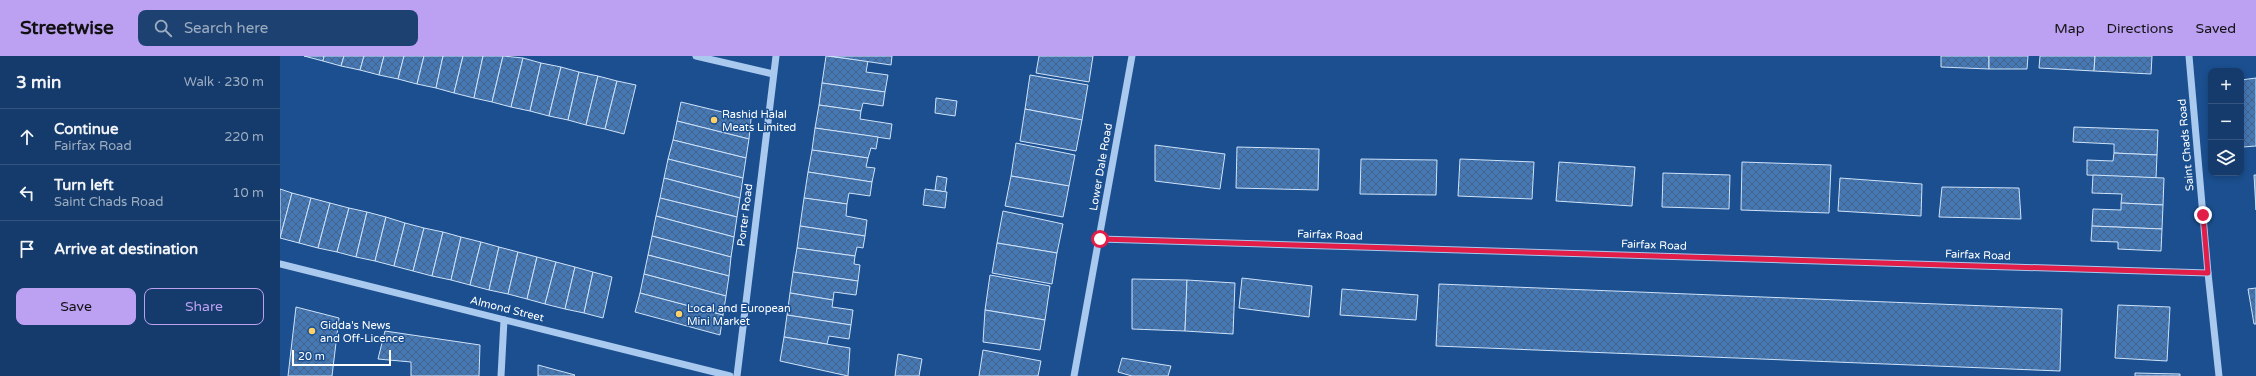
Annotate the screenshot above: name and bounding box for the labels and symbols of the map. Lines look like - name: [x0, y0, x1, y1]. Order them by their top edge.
- street label: Saint Chads Road: [2175, 98, 2197, 192]
- place label: Rashid Halal Meats Limited: [722, 108, 796, 134]
- marker: Rashid Halal Meats Limited: [709, 115, 719, 125]
- street label: Lower Dale Road: [1087, 122, 1115, 212]
- street label: Porter Road: [735, 183, 755, 247]
- route end: [2194, 206, 2212, 224]
- street label: Fairfax Road: [1297, 227, 1363, 243]
- route start: [1091, 230, 1109, 248]
- street label: Fairfax Road: [1621, 237, 1687, 253]
- street label: Fairfax Road: [1945, 247, 2011, 263]
- street label: Almond Street: [469, 294, 545, 324]
- place label: Local and European Mini Market: [687, 302, 791, 328]
- marker: Local and European Mini Market: [674, 309, 684, 319]
- place label: Gidda's News and Off-Licence: [320, 319, 404, 345]
- marker: Gidda's News and Off-Licence: [307, 326, 317, 336]
- scale bar: [292, 348, 391, 367]

